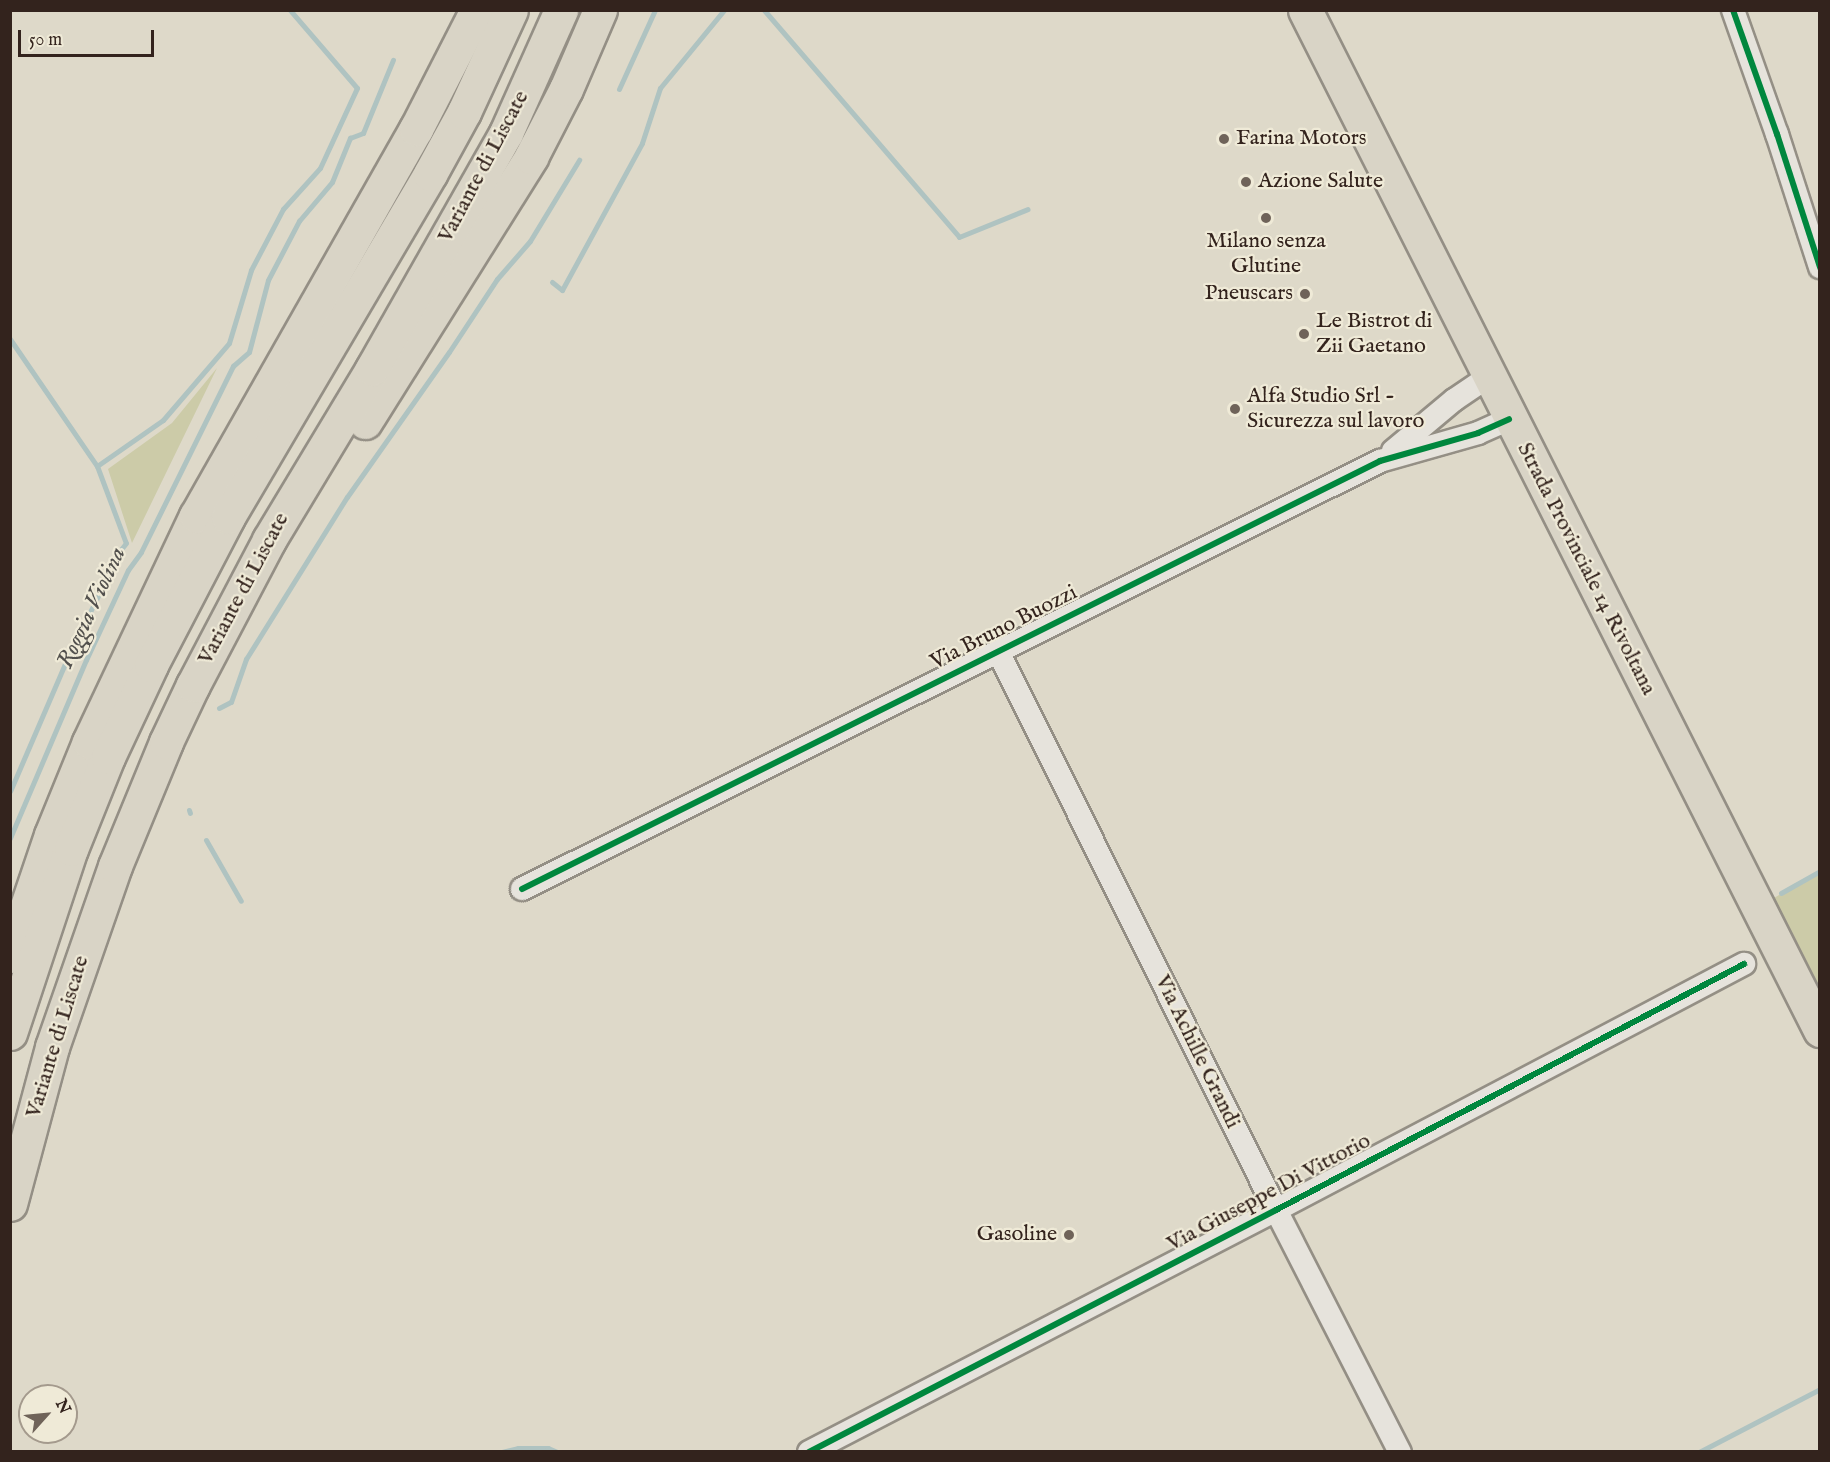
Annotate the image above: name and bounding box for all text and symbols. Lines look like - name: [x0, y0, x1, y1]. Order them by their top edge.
- scale bar: [21, 18, 158, 56]
- text: 50 m: [29, 29, 62, 52]
- street label: Variante di Liscate: [433, 86, 535, 248]
- place label: Farina Motors: [1236, 126, 1367, 152]
- marker: Farina Motors: [1217, 132, 1231, 146]
- place label: Azione Salute: [1258, 169, 1383, 195]
- marker: Azione Salute: [1239, 175, 1253, 189]
- marker: Milano senza Glutine: [1259, 211, 1273, 225]
- place label: Milano senza Glutine: [1206, 228, 1326, 280]
- place label: Pneuscars: [1205, 281, 1293, 307]
- marker: Pneuscars: [1298, 287, 1312, 301]
- place label: Le Bistrot di Zii Gaetano: [1316, 308, 1432, 360]
- marker: Le Bistrot di Zii Gaetano: [1297, 327, 1311, 341]
- place label: Alfa Studio Srl - Sicurezza sul lavoro: [1247, 383, 1424, 434]
- marker: Alfa Studio Srl - Sicurezza sul lavoro: [1228, 402, 1242, 416]
- street label: Strada Provinciale 14 Rivoltana: [1511, 438, 1661, 700]
- street label: Variante di Liscate: [193, 508, 295, 670]
- water label: Roggia Violina: [51, 543, 133, 673]
- street label: Via Bruno Buozzi: [926, 580, 1082, 676]
- street label: Variante di Liscate: [21, 953, 95, 1121]
- street label: Via Achille Grandi: [1148, 971, 1246, 1133]
- street label: Via Giuseppe Di Vittorio: [1163, 1128, 1375, 1258]
- place label: Gasoline: [977, 1222, 1057, 1248]
- marker: Gasoline: [1062, 1228, 1076, 1242]
- north arrow: [18, 1384, 78, 1444]
- text: N: [50, 1396, 74, 1417]

